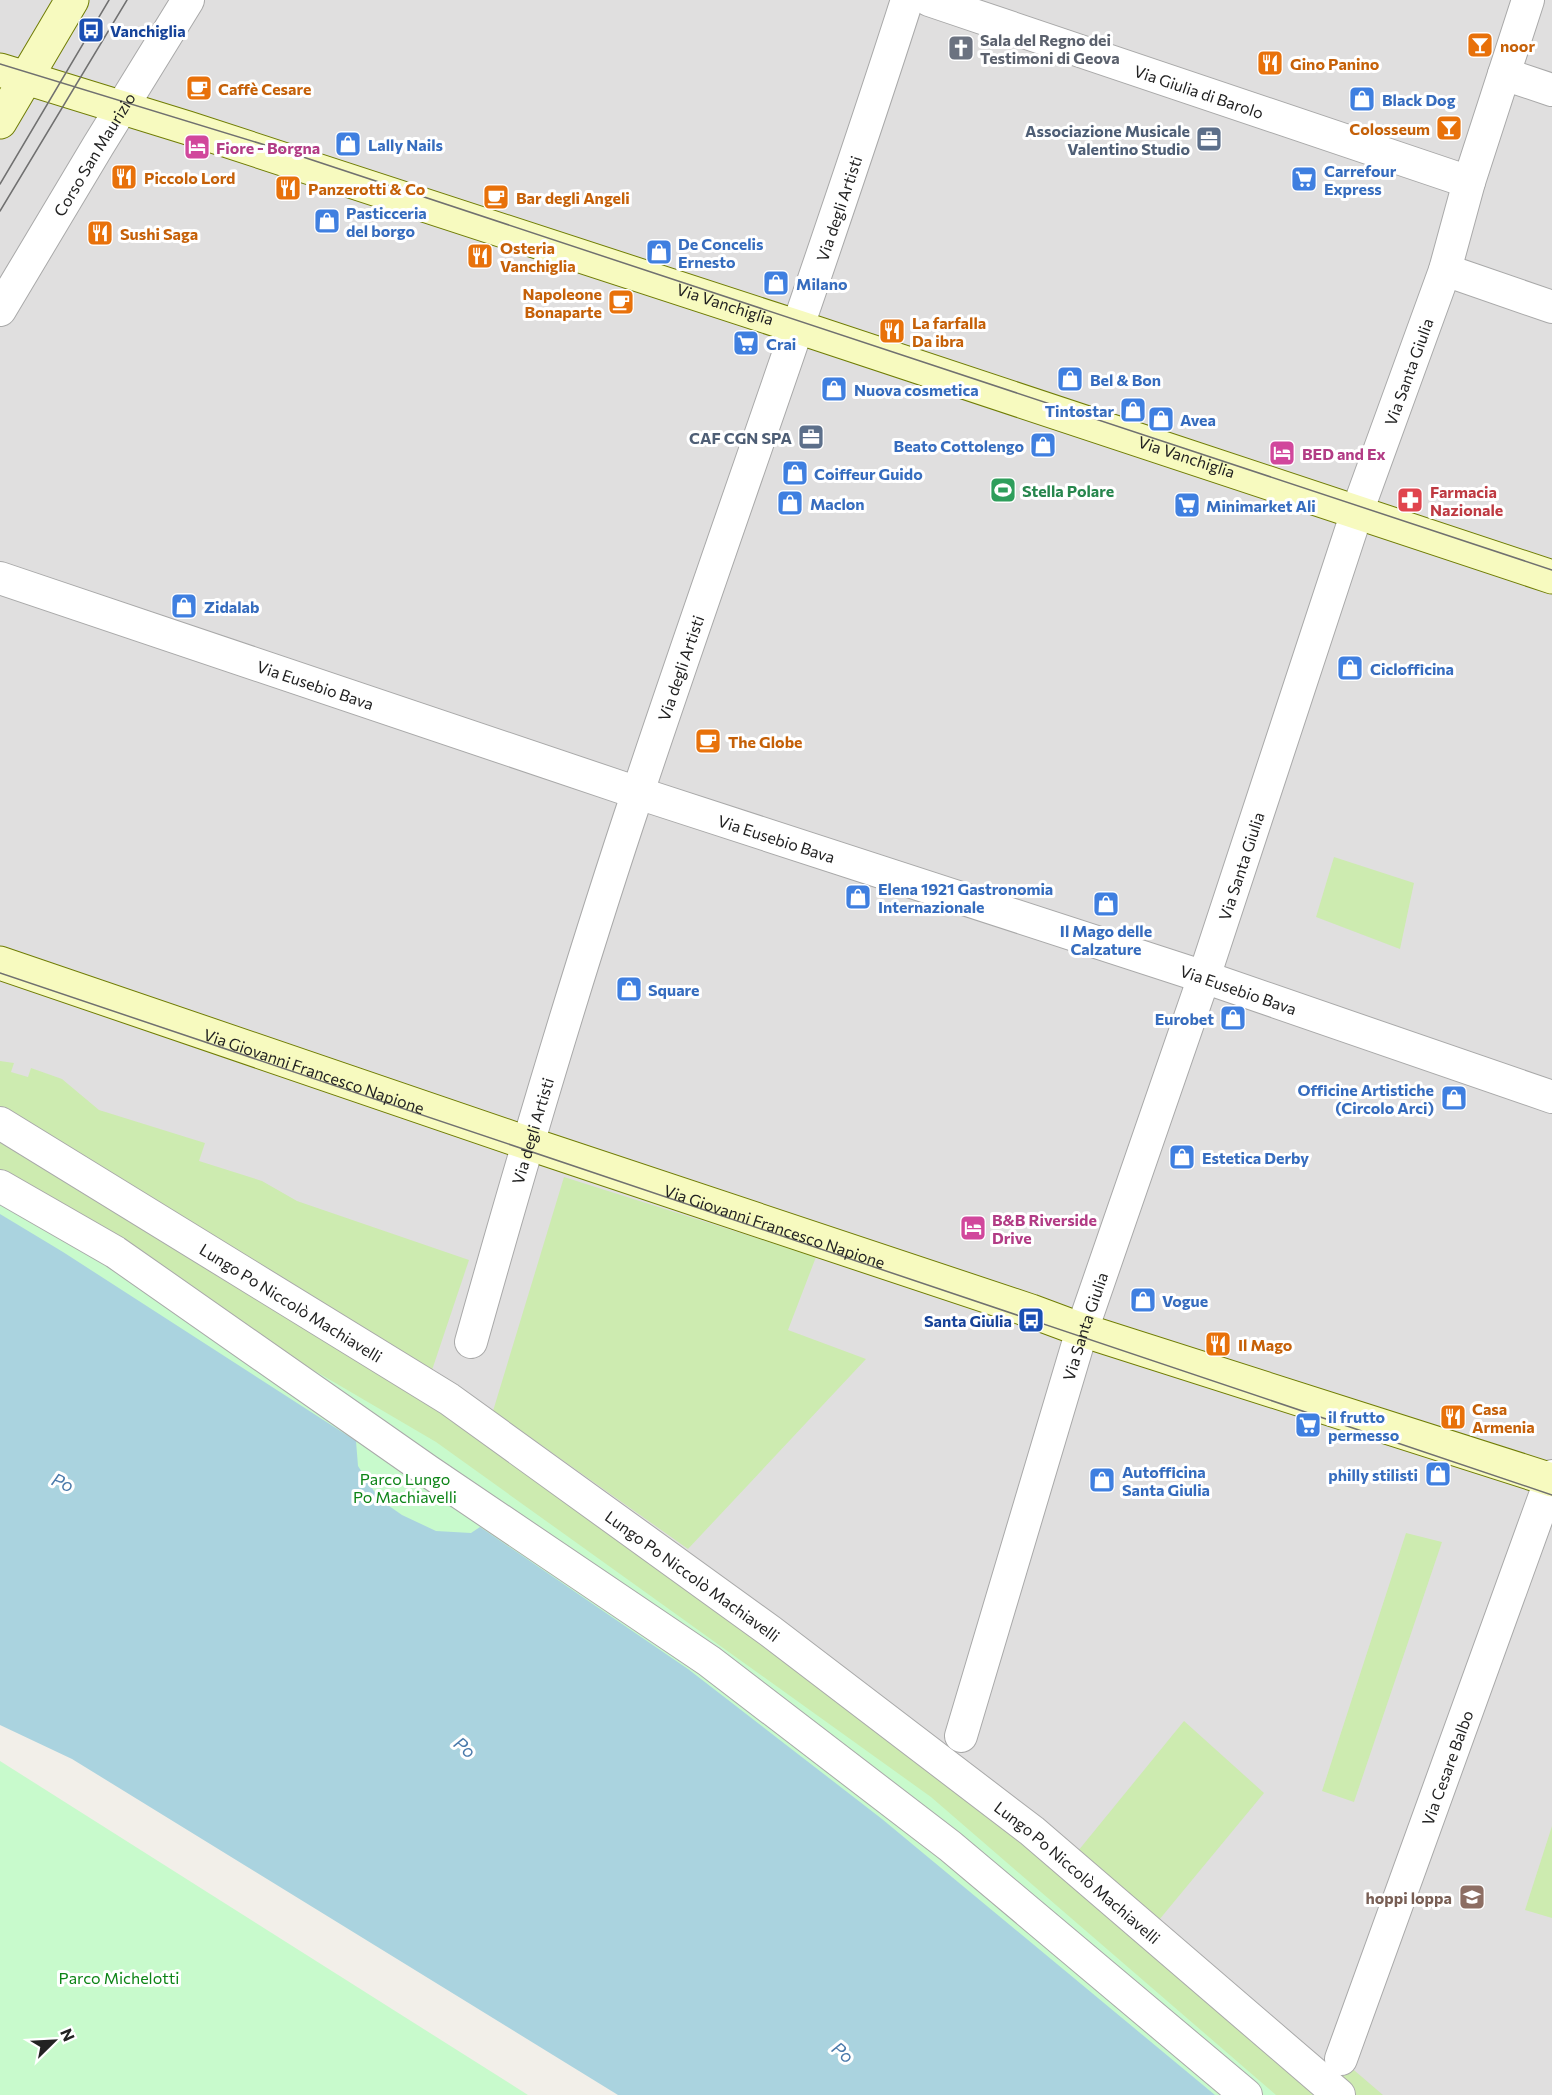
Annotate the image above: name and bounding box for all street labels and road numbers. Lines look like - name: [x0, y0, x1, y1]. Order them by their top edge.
- street label: Via Giulia di Barolo: [1132, 60, 1266, 122]
- street label: Corso San Maurizio: [49, 89, 138, 219]
- street label: Via degli Artisti: [812, 153, 865, 264]
- street label: Via Vanchiglia: [675, 279, 776, 328]
- street label: Via Santa Giulia: [1380, 315, 1436, 428]
- street label: Via Vanchiglia: [1136, 431, 1238, 481]
- street label: Via degli Artisti: [653, 612, 707, 723]
- street label: Via Eusebio Bava: [255, 656, 376, 713]
- street label: Via Santa Giulia: [1214, 809, 1267, 923]
- street label: Via Eusebio Bava: [716, 810, 838, 866]
- street label: Via Eusebio Bava: [1178, 960, 1299, 1018]
- street label: Via Giovanni Francesco Napione: [201, 1024, 427, 1117]
- street label: Via degli Artisti: [507, 1075, 557, 1186]
- street label: Via Giovanni Francesco Napione: [662, 1180, 888, 1271]
- street label: Lungo Po Niccolò Machiavelli: [197, 1239, 386, 1365]
- street label: Via Santa Giulia: [1058, 1269, 1111, 1383]
- street label: Lungo Po Niccolò Machiavelli: [602, 1506, 784, 1645]
- street label: Via Cesare Balbo: [1417, 1707, 1476, 1828]
- street label: Lungo Po Niccolò Machiavelli: [991, 1797, 1165, 1947]

